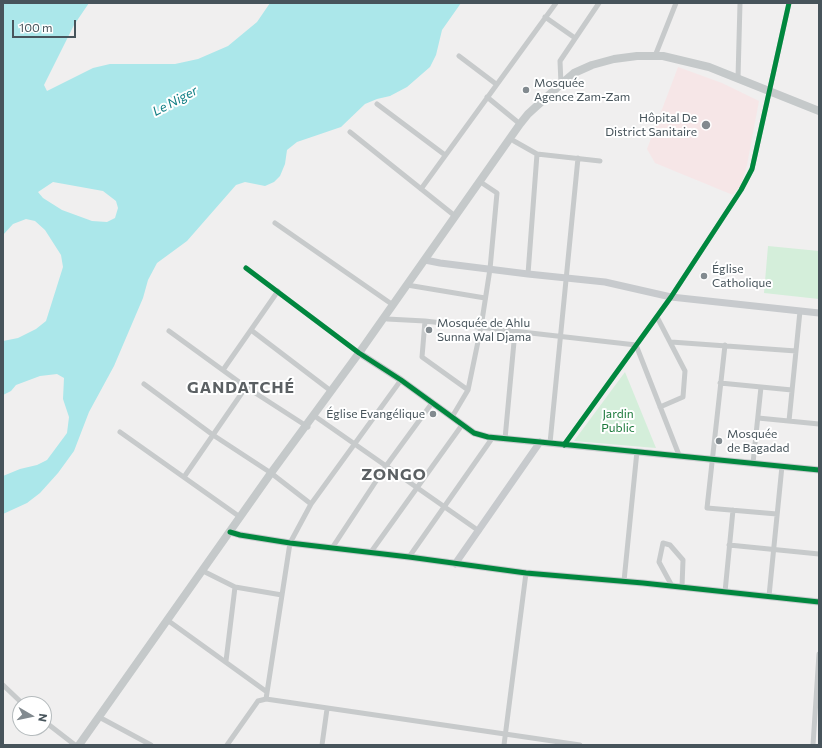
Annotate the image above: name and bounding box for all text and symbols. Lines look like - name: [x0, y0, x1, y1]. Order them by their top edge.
- scale bar: [14, 12, 78, 38]
- text: 100 m: [19, 20, 53, 34]
- place label: Mosquée Agence Zam-Zam: [534, 76, 630, 104]
- water label: Le Niger: [150, 83, 200, 119]
- marker: Mosquée Agence Zam-Zam: [521, 85, 531, 95]
- place label: Hôpital De District Sanitaire: [605, 111, 697, 139]
- marker: Hôpital De District Sanitaire: [700, 119, 712, 131]
- place label: Église Catholique: [712, 262, 772, 290]
- marker: Église Catholique: [699, 271, 709, 281]
- place label: Mosquée de Ahlu Sunna Wal Djama: [437, 316, 531, 344]
- marker: Mosquée de Ahlu Sunna Wal Djama: [424, 325, 434, 335]
- district label: GANDATCHÉ: [187, 378, 295, 398]
- place label: Église Evangélique: [326, 407, 425, 421]
- park label: Jardin Public: [601, 407, 635, 435]
- marker: Église Evangélique: [428, 409, 438, 419]
- place label: Mosquée de Bagadad: [727, 427, 789, 455]
- marker: Mosquée de Bagadad: [714, 436, 724, 446]
- district label: ZONGO: [361, 465, 427, 485]
- north arrow: [12, 696, 52, 736]
- text: N: [36, 713, 50, 723]

